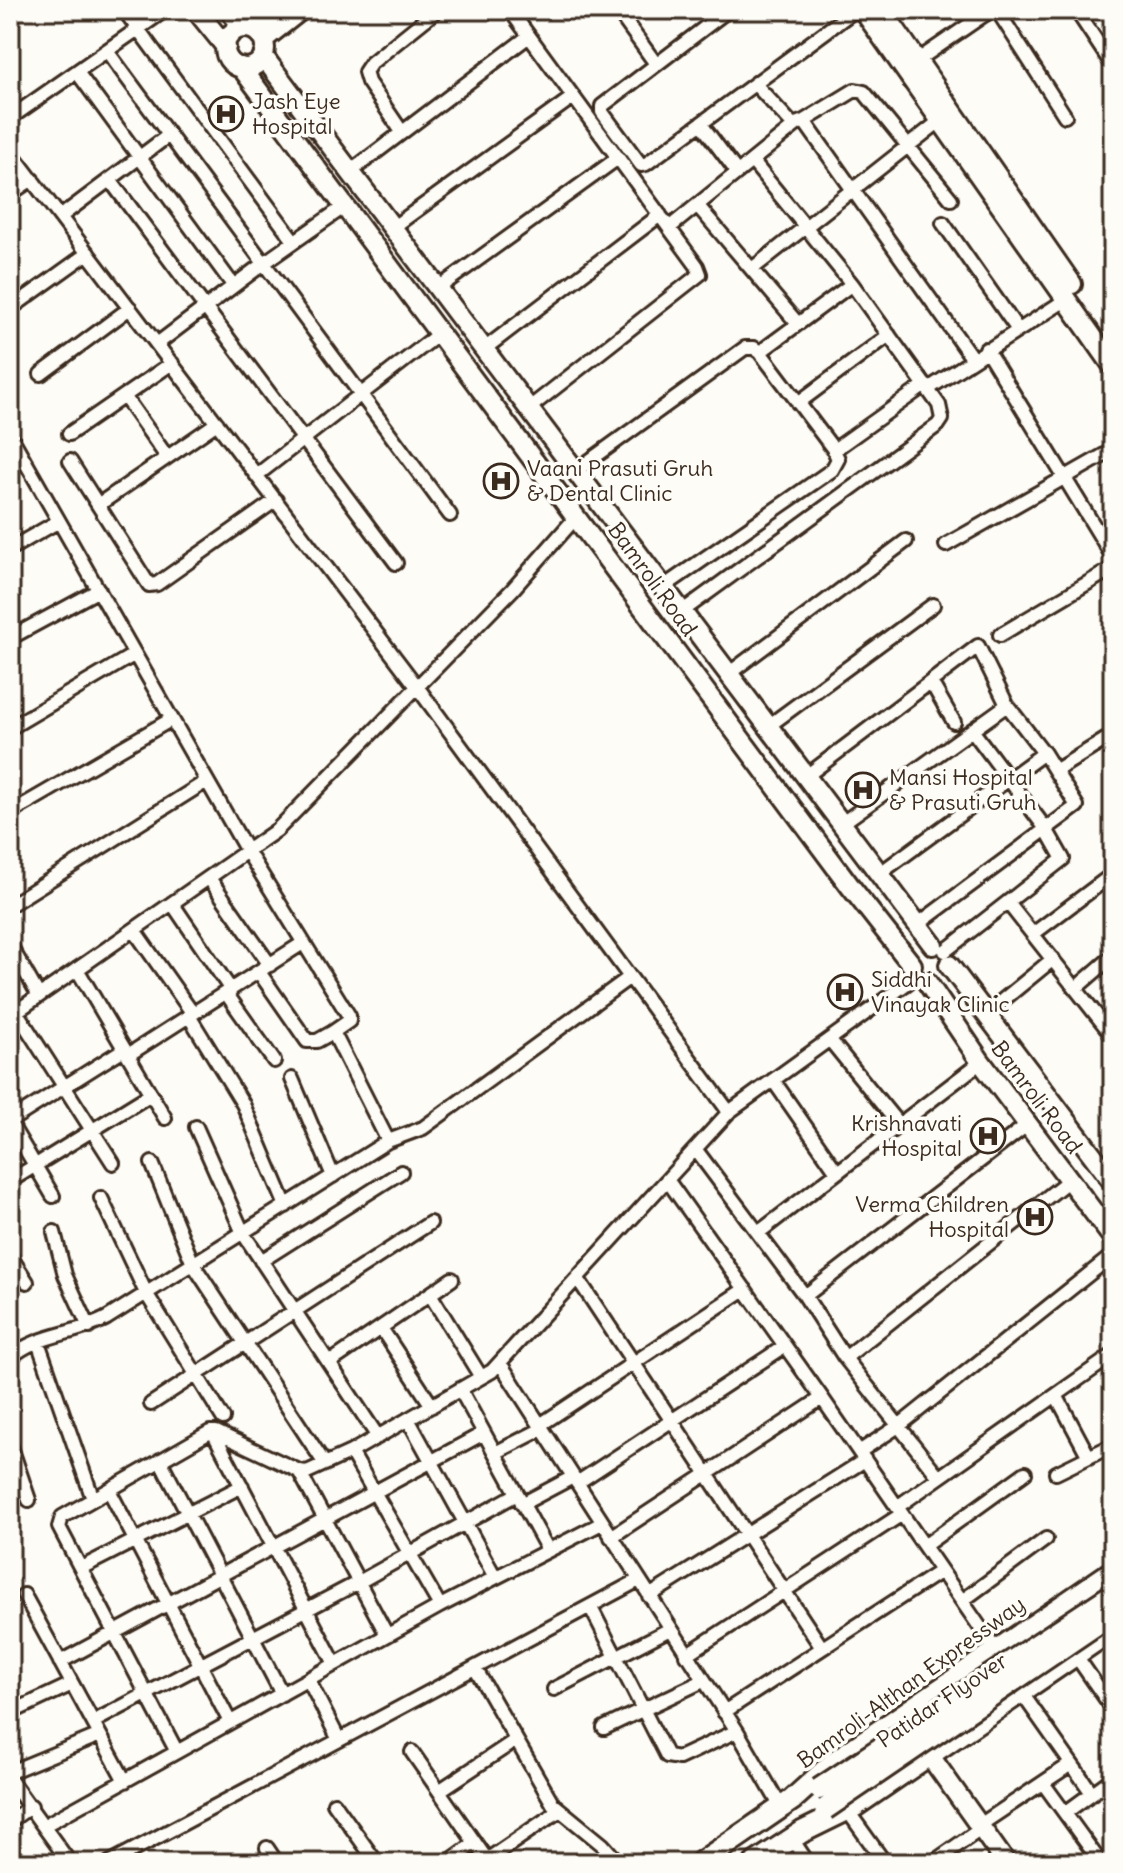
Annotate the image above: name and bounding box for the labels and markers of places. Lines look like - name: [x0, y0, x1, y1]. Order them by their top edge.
- place label: Jash Eye Hospital: [252, 87, 341, 140]
- hospital icon: Jash Eye Hospital: [207, 95, 245, 133]
- place label: Vaani Prasuti Gruh & Dental Clinic: [527, 454, 713, 507]
- hospital icon: Vaani Prasuti Gruh & Dental Clinic: [482, 462, 520, 500]
- place label: Mansi Hospital & Prasuti Gruh: [889, 763, 1036, 816]
- hospital icon: Mansi Hospital & Prasuti Gruh: [844, 771, 882, 809]
- place label: Siddhi Vinayak Clinic: [871, 965, 1010, 1018]
- hospital icon: Siddhi Vinayak Clinic: [826, 973, 864, 1011]
- place label: Krishnavati Hospital: [851, 1109, 962, 1162]
- hospital icon: Krishnavati Hospital: [969, 1117, 1007, 1155]
- place label: Verma Children Hospital: [855, 1190, 1009, 1243]
- hospital icon: Verma Children Hospital: [1016, 1198, 1054, 1236]

